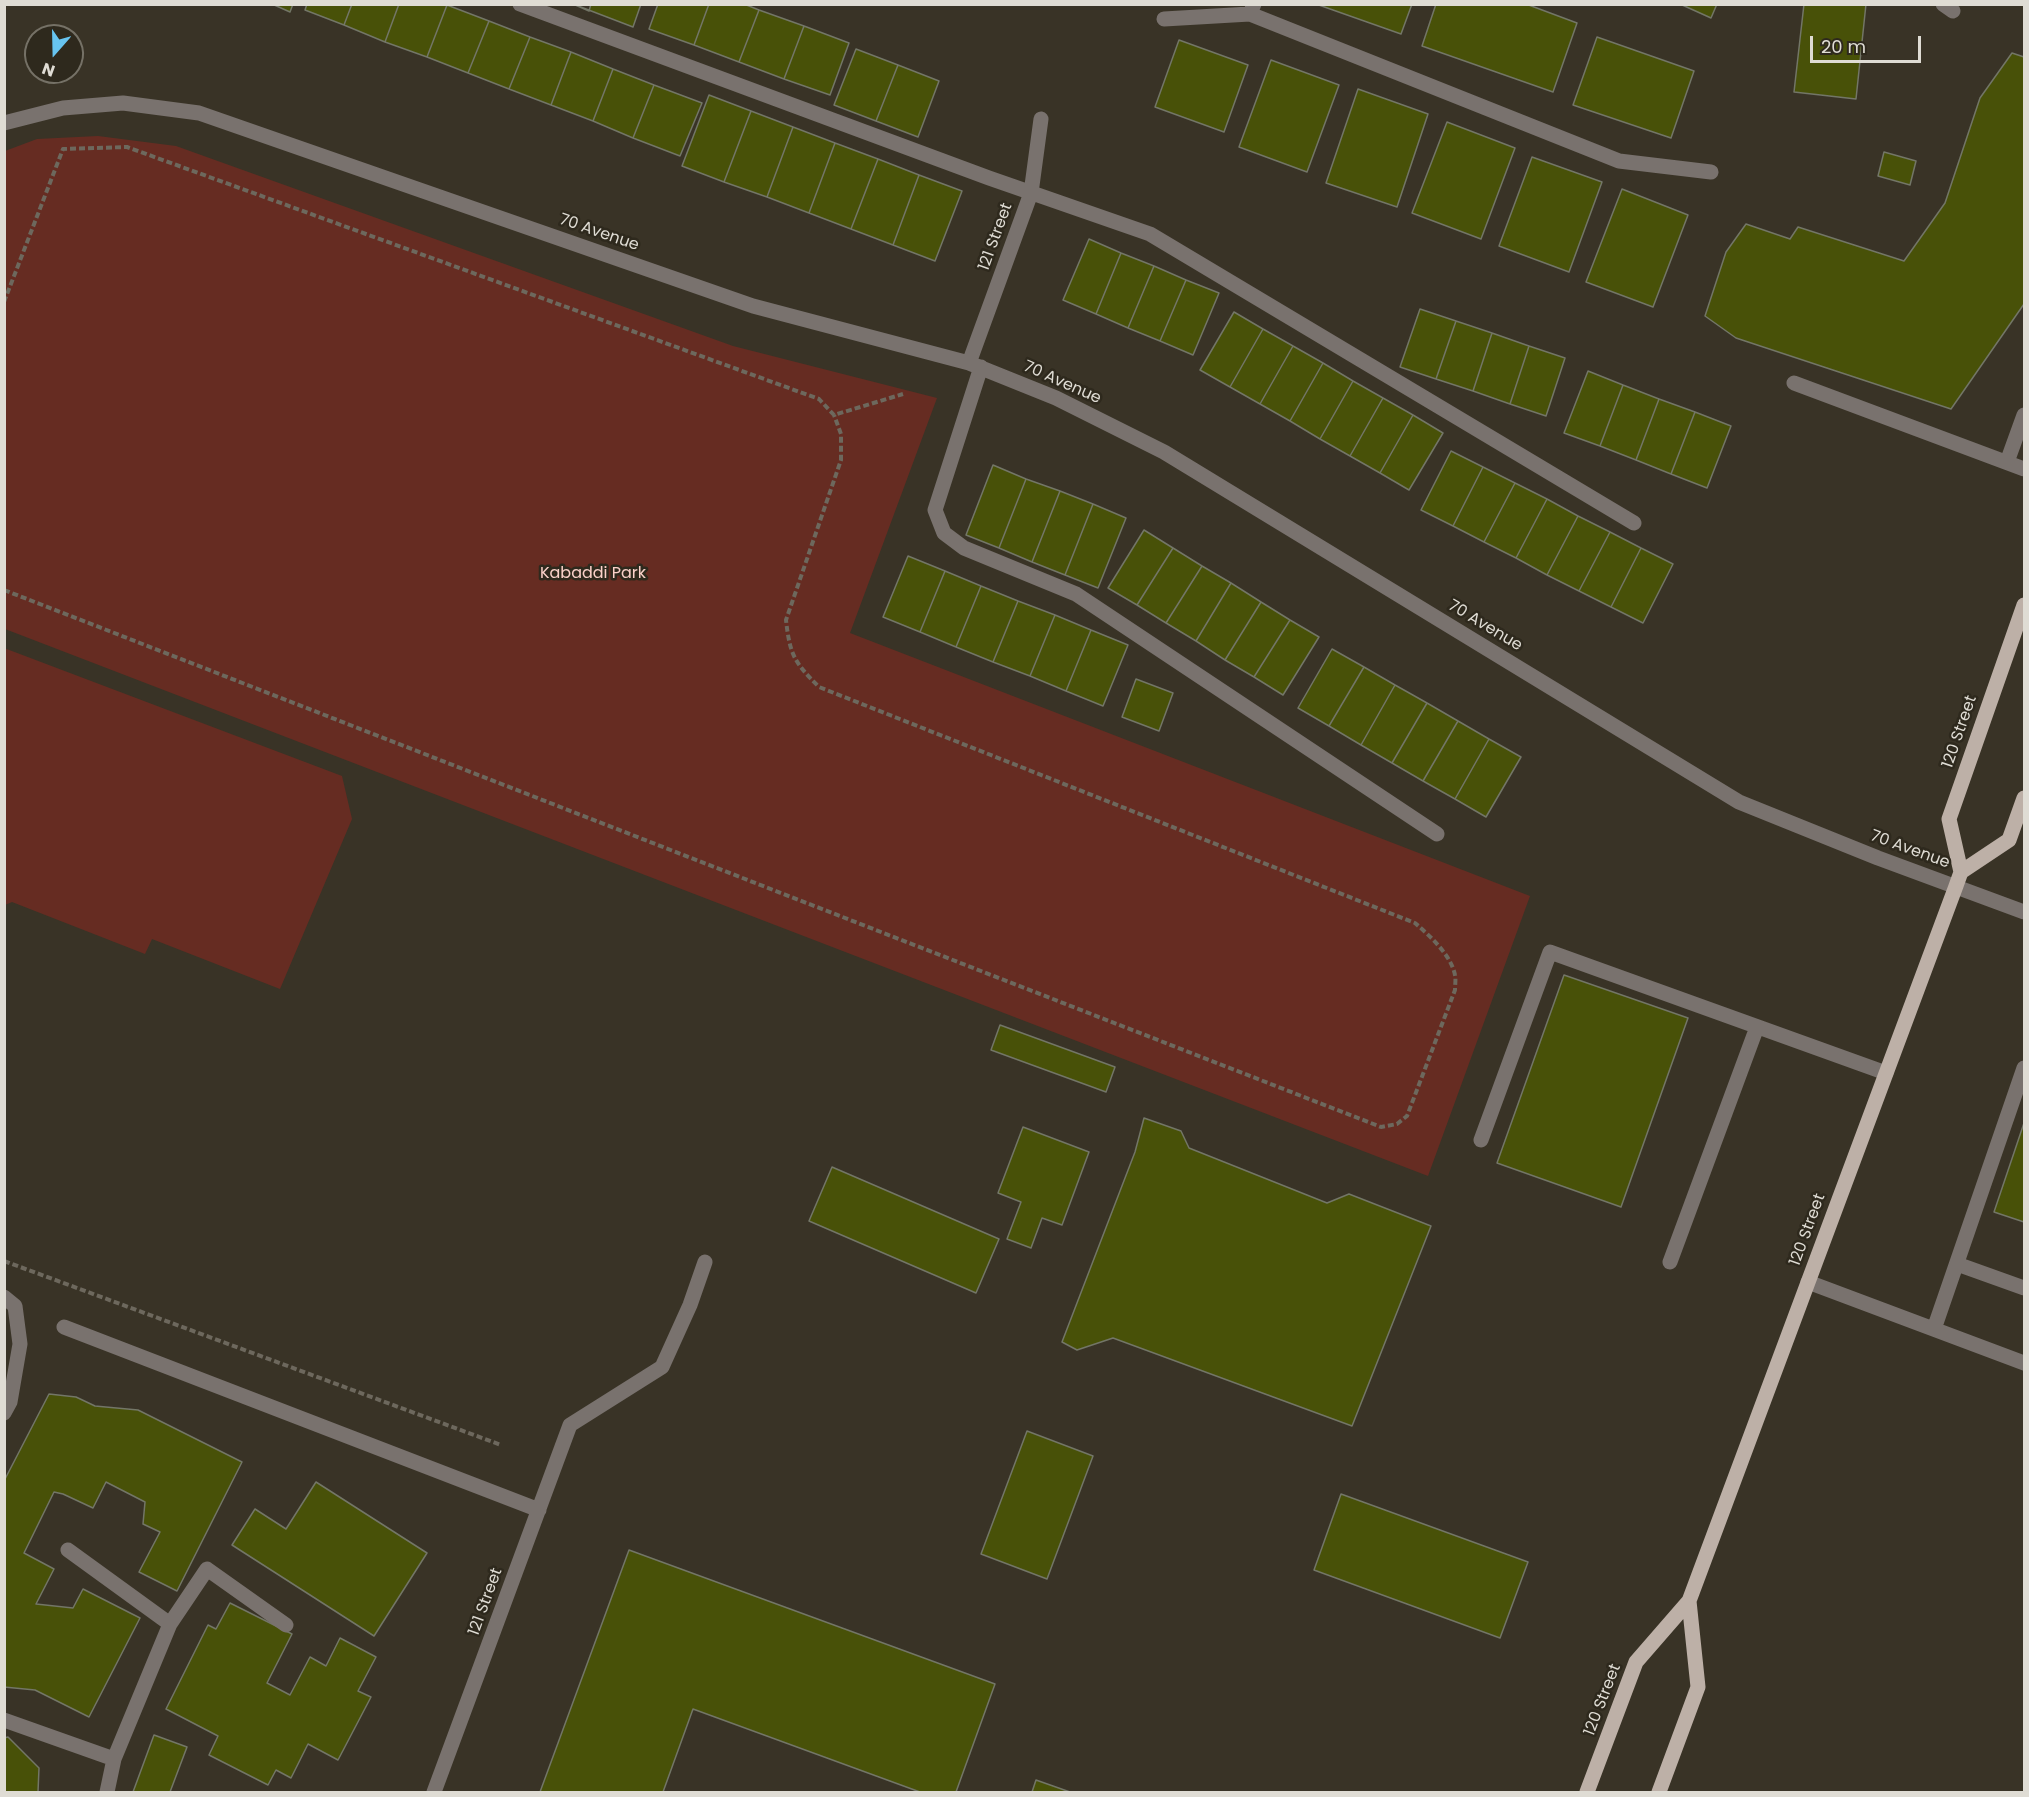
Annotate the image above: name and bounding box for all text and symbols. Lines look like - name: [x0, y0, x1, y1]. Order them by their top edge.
- north arrow: [24, 24, 84, 84]
- scale bar: [1813, 24, 1924, 62]
- text: 20 m: [1821, 34, 1866, 59]
- text: N: [39, 57, 58, 82]
- street label: 121 Street: [975, 201, 1017, 273]
- street label: 70 Avenue: [557, 210, 641, 256]
- street label: 70 Avenue: [1020, 357, 1104, 409]
- park label: Kabaddi Park: [540, 564, 646, 584]
- street label: 70 Avenue: [1444, 596, 1526, 656]
- street label: 120 Street: [1939, 693, 1981, 771]
- street label: 70 Avenue: [1868, 827, 1952, 873]
- street label: 120 Street: [1786, 1191, 1830, 1269]
- street label: 121 Street: [465, 1566, 507, 1638]
- street label: 120 Street: [1581, 1661, 1625, 1739]

